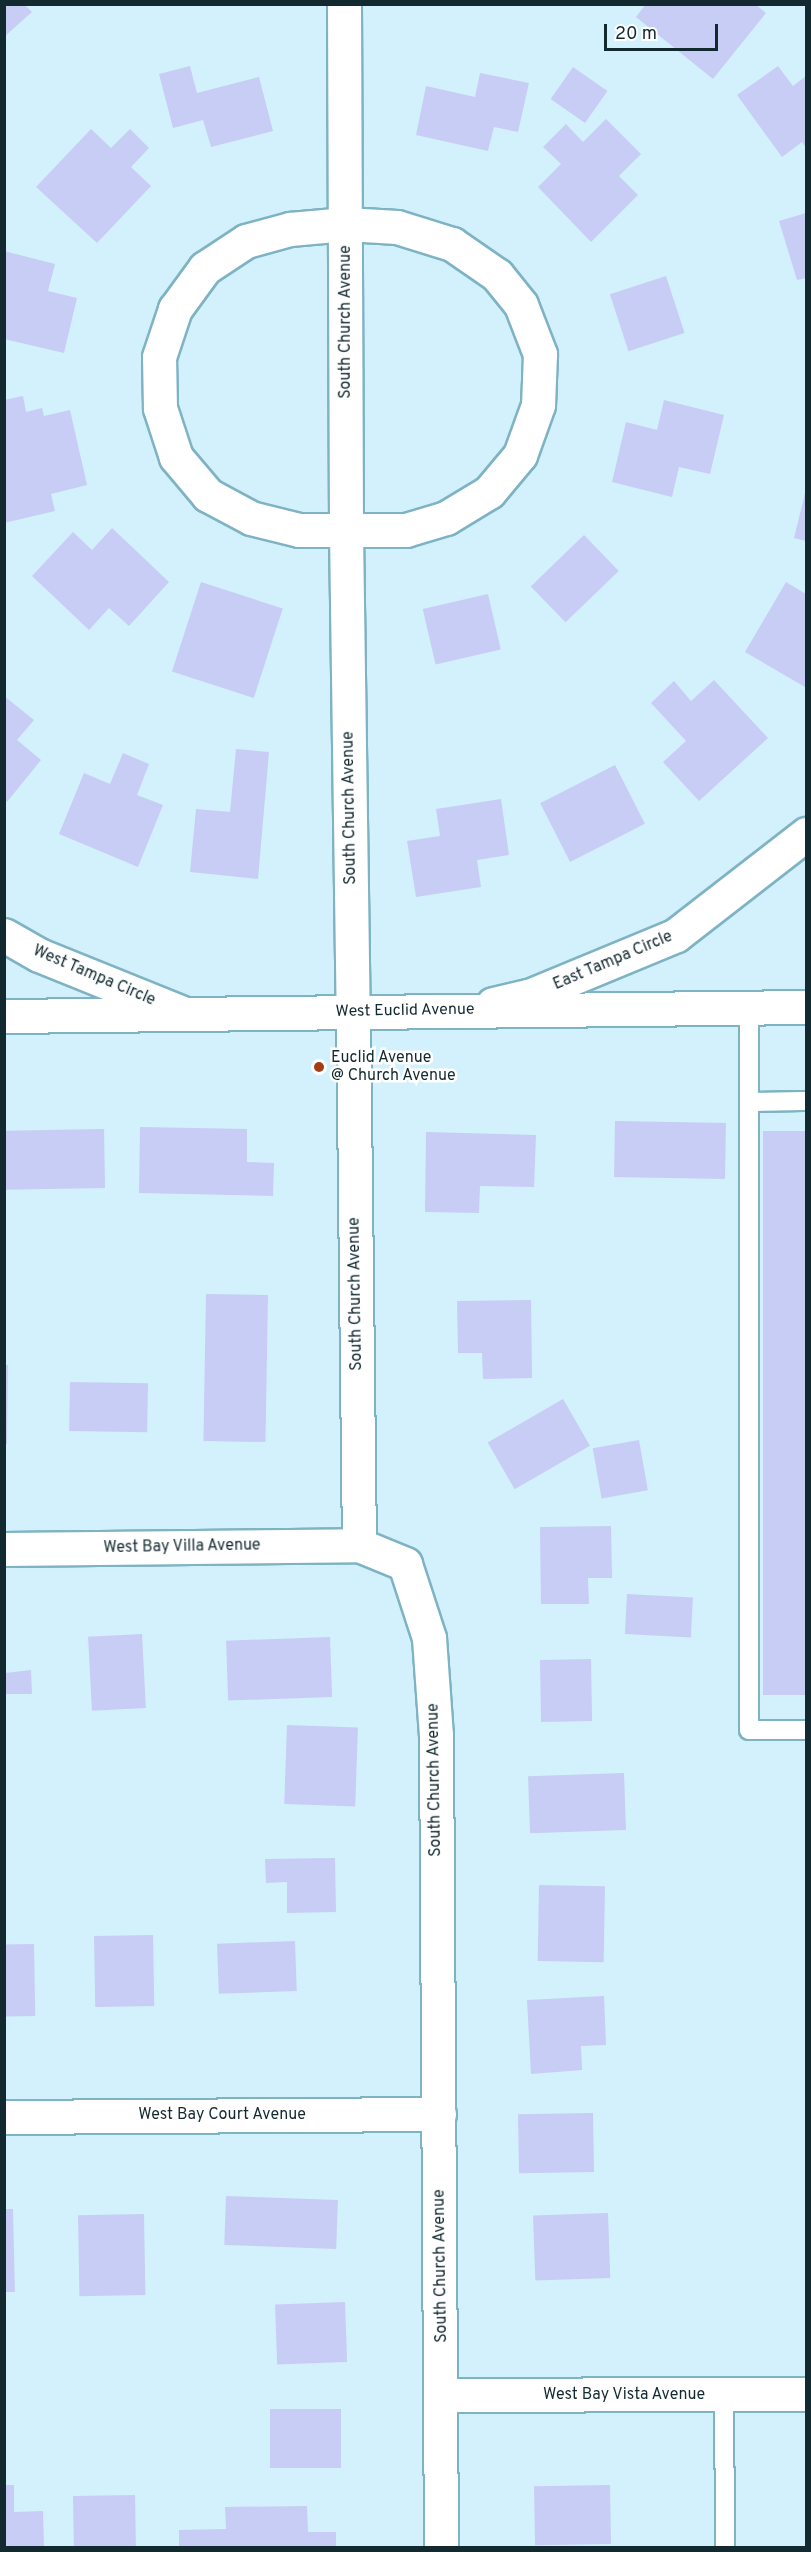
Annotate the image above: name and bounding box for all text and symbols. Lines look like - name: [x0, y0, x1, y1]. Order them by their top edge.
- scale bar: [607, 12, 721, 50]
- text: 20 m: [615, 23, 657, 46]
- street label: South Church Avenue: [336, 245, 356, 399]
- street label: South Church Avenue: [339, 731, 361, 885]
- street label: East Tampa Circle: [550, 927, 676, 995]
- street label: West Tampa Circle: [30, 941, 158, 1011]
- street label: West Euclid Avenue: [335, 1000, 475, 1022]
- place label: Euclid Avenue @ Church Avenue: [331, 1048, 456, 1086]
- marker: Euclid Avenue @ Church Avenue: [312, 1060, 326, 1074]
- street label: South Church Avenue: [345, 1217, 367, 1371]
- street label: West Bay Villa Avenue: [103, 1536, 261, 1558]
- street label: South Church Avenue: [424, 1703, 446, 1857]
- street label: West Bay Court Avenue: [138, 2105, 306, 2125]
- street label: South Church Avenue: [430, 2189, 452, 2343]
- street label: West Bay Vista Avenue: [542, 2385, 706, 2405]

